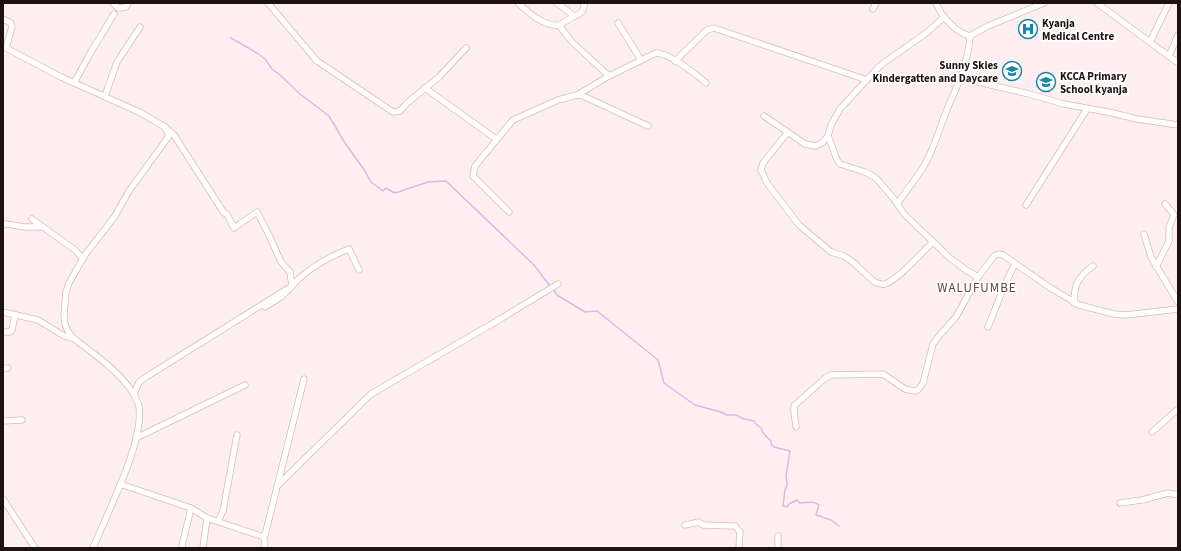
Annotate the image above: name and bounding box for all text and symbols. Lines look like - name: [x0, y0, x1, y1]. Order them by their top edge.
- place label: Kyanja Medical Centre: [1042, 16, 1114, 44]
- hospital icon: Kyanja Medical Centre: [1017, 18, 1039, 40]
- place label: Sunny Skies Kindergatten and Daycare: [872, 58, 998, 86]
- school or university icon: Sunny Skies Kindergatten and Daycare: [1001, 60, 1023, 82]
- place label: KCCA Primary School kyanja: [1060, 69, 1128, 97]
- school or university icon: KCCA Primary School kyanja: [1035, 71, 1057, 93]
- district label: WALUFUMBE: [937, 279, 1017, 297]

